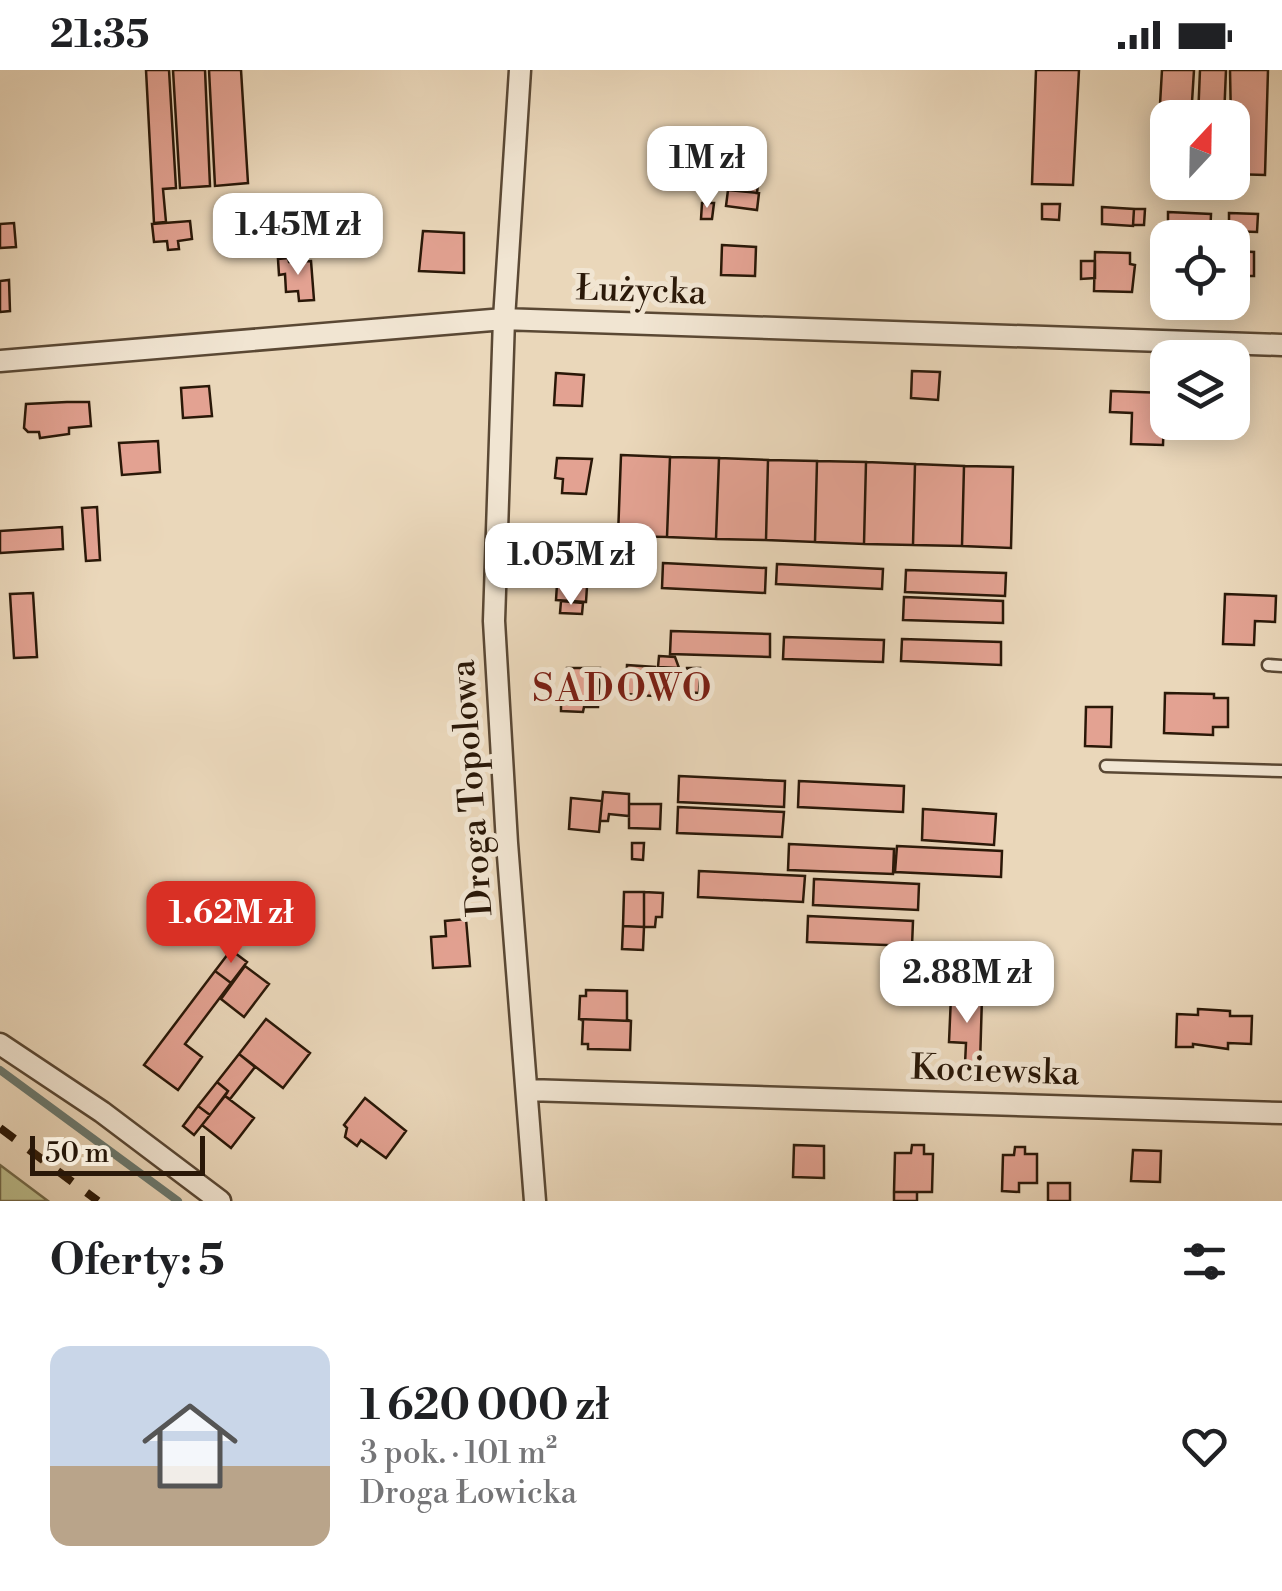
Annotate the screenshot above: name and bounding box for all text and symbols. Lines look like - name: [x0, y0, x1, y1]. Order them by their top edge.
- text: 21:35: [50, 12, 149, 59]
- north arrow: [1150, 100, 1250, 200]
- map controls: [1150, 100, 1250, 440]
- pin: 1M zł: [637, 126, 777, 211]
- text: 1M zł: [669, 138, 745, 178]
- pin: 1.45M zł: [195, 193, 401, 278]
- text: 1.45M zł: [235, 205, 361, 245]
- button: locate: [1150, 220, 1250, 320]
- street label: Łużycka: [575, 267, 707, 315]
- button: layers: [1150, 340, 1250, 440]
- pin: 1.05M zł: [468, 523, 674, 608]
- text: 1.05M zł: [507, 535, 635, 575]
- street label: Droga Topolowa: [442, 658, 502, 918]
- district label: SADOWO: [532, 666, 714, 713]
- pin: 1.62M zł: [128, 881, 334, 966]
- text: 1.62M zł: [168, 893, 294, 933]
- pin: 2.88M zł: [864, 941, 1070, 1026]
- text: 2.88M zł: [902, 953, 1032, 993]
- street label: Kociewska: [910, 1047, 1080, 1095]
- scale bar: [30, 1131, 205, 1176]
- text: 50 m: [45, 1136, 109, 1171]
- icon: filters: [1177, 1234, 1232, 1289]
- text: Oferty: 5: [50, 1235, 225, 1288]
- text: 1 620 000 zł: [360, 1380, 609, 1433]
- icon: home: [130, 1386, 250, 1506]
- icon: heart: [1177, 1419, 1232, 1474]
- text: 3 pok. · 101 m²: [360, 1433, 557, 1473]
- text: Droga Łowicka: [360, 1473, 577, 1513]

